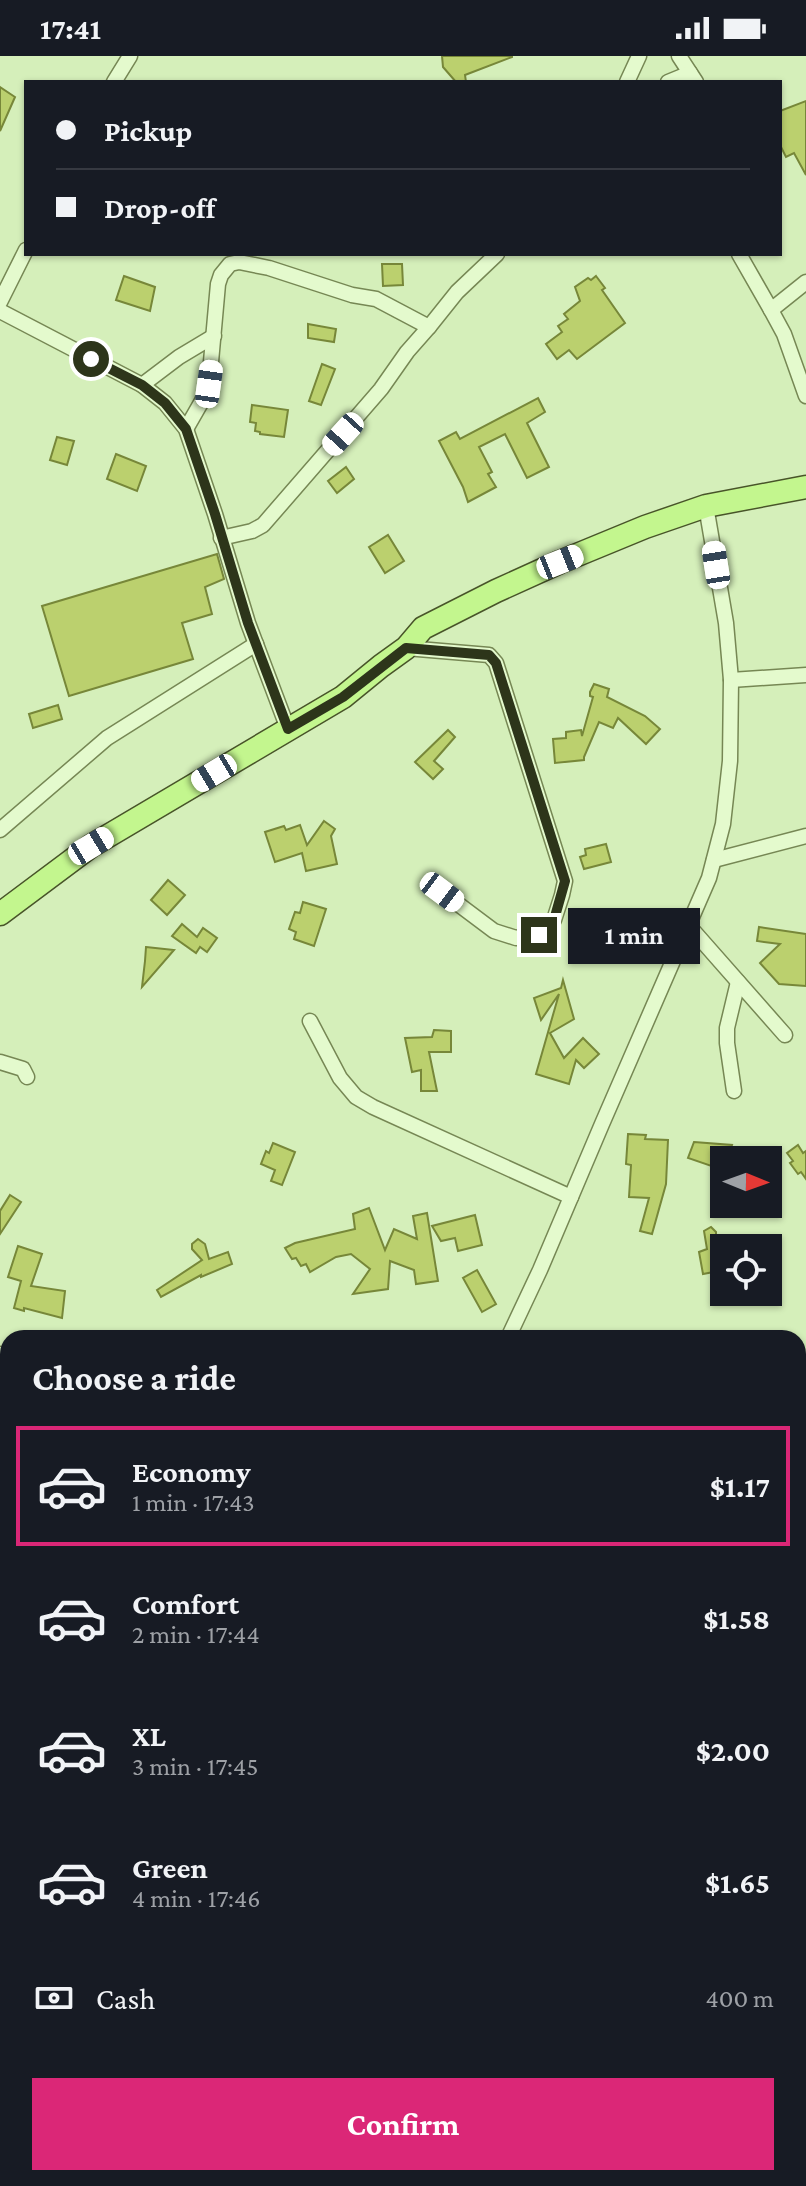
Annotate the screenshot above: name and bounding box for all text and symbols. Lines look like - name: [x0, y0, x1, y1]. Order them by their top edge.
- text: 17:41: [40, 12, 101, 45]
- text: Pickup: [104, 114, 192, 147]
- text: Drop-off: [104, 191, 215, 224]
- route start: [73, 341, 109, 377]
- car: [194, 359, 224, 409]
- car: [318, 408, 368, 460]
- car: [700, 539, 732, 591]
- car: [533, 542, 587, 582]
- car: [187, 750, 241, 796]
- car: [64, 823, 118, 869]
- car: [416, 868, 468, 916]
- callout: 1 min: [567, 907, 699, 963]
- route end: [521, 917, 557, 953]
- text: 1 min: [604, 921, 664, 950]
- north arrow: [710, 1146, 782, 1218]
- map controls: [710, 1146, 782, 1306]
- button: locate: [710, 1234, 782, 1306]
- text: Choose a ride: [32, 1358, 236, 1398]
- icon: car: [36, 1450, 108, 1522]
- text: Economy: [132, 1455, 251, 1488]
- text: $1.17: [710, 1470, 770, 1503]
- text: 1 min · 17:43: [132, 1488, 255, 1517]
- icon: car: [36, 1582, 108, 1654]
- text: Comfort: [132, 1587, 239, 1620]
- text: $1.58: [703, 1602, 770, 1635]
- text: 2 min · 17:44: [132, 1620, 260, 1649]
- icon: car: [36, 1714, 108, 1786]
- text: XL: [132, 1719, 166, 1752]
- text: $2.00: [696, 1734, 770, 1767]
- text: 3 min · 17:45: [132, 1752, 258, 1781]
- icon: car: [36, 1846, 108, 1918]
- text: Green: [132, 1851, 208, 1884]
- text: $1.65: [705, 1866, 770, 1899]
- text: 4 min · 17:46: [132, 1884, 260, 1913]
- icon: cash: [32, 1976, 76, 2020]
- text: Cash: [96, 1982, 155, 2015]
- text: 400 m: [706, 1984, 774, 2013]
- button: Confirm: [32, 2078, 774, 2170]

